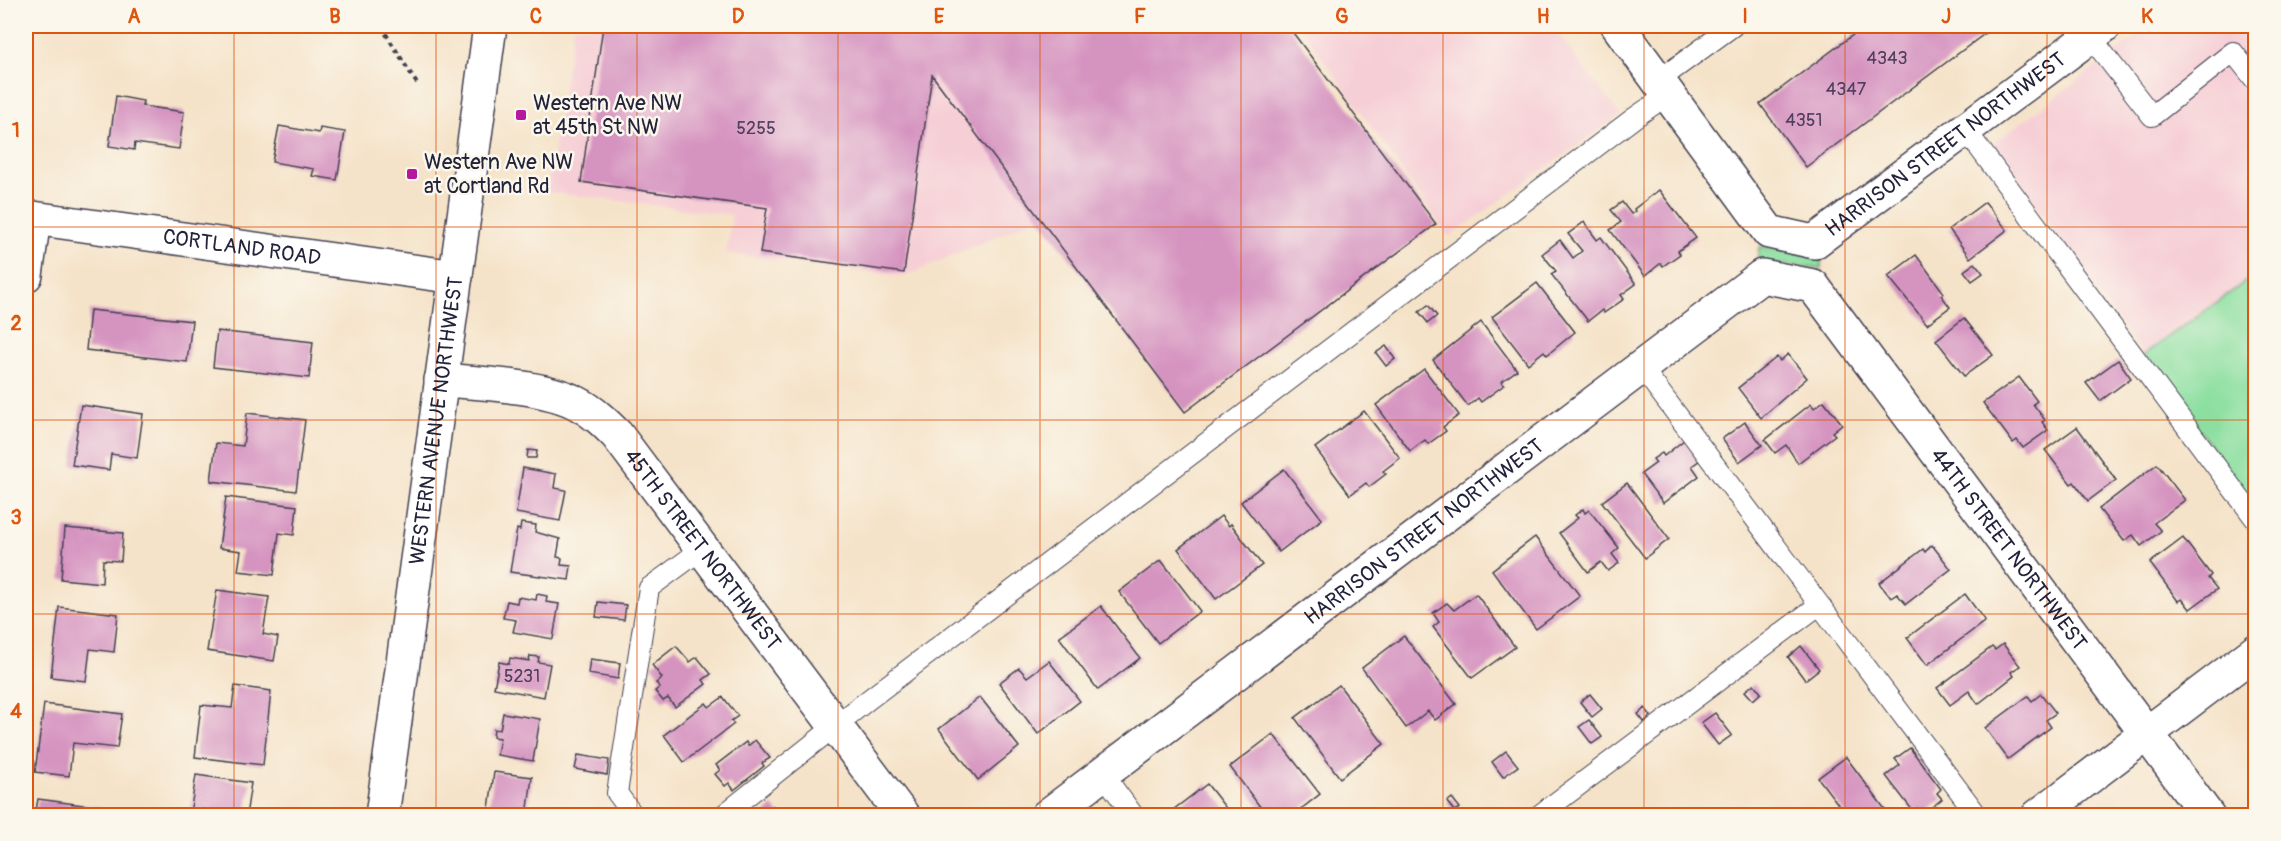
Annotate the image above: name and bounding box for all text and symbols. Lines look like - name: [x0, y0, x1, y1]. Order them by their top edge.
- text: A: [128, 4, 141, 29]
- text: B: [329, 4, 341, 29]
- text: C: [530, 4, 542, 29]
- text: D: [732, 4, 745, 29]
- text: E: [934, 4, 945, 29]
- text: F: [1134, 4, 1146, 29]
- text: G: [1335, 4, 1349, 29]
- text: H: [1537, 4, 1550, 29]
- text: I: [1742, 4, 1748, 29]
- text: J: [1941, 4, 1951, 29]
- text: K: [2141, 4, 2153, 29]
- street label: HARRISON STREET NORTHWEST: [1819, 46, 2071, 243]
- house number: 4343: [1867, 47, 1907, 70]
- house number: 4347: [1826, 78, 1867, 101]
- place label: Western Ave NW at 45th St NW: [533, 90, 682, 141]
- marker: Western Ave NW at 45th St NW: [514, 108, 528, 122]
- house number: 4351: [1785, 109, 1823, 132]
- house number: 5255: [736, 117, 776, 140]
- text: 1: [12, 118, 20, 143]
- place label: Western Ave NW at Cortland Rd: [424, 149, 573, 200]
- marker: Western Ave NW at Cortland Rd: [405, 167, 419, 181]
- street label: CORTLAND ROAD: [161, 223, 323, 271]
- street label: WESTERN AVENUE NORTHWEST: [403, 275, 469, 566]
- text: 2: [10, 311, 22, 336]
- street label: HARRISON STREET NORTHWEST: [1299, 432, 1549, 631]
- street label: 45TH STREET NORTHWEST: [619, 443, 787, 655]
- street label: 44TH STREET NORTHWEST: [1925, 443, 2093, 656]
- text: 3: [10, 505, 22, 530]
- house number: 5231: [504, 665, 540, 688]
- text: 4: [10, 699, 22, 724]

